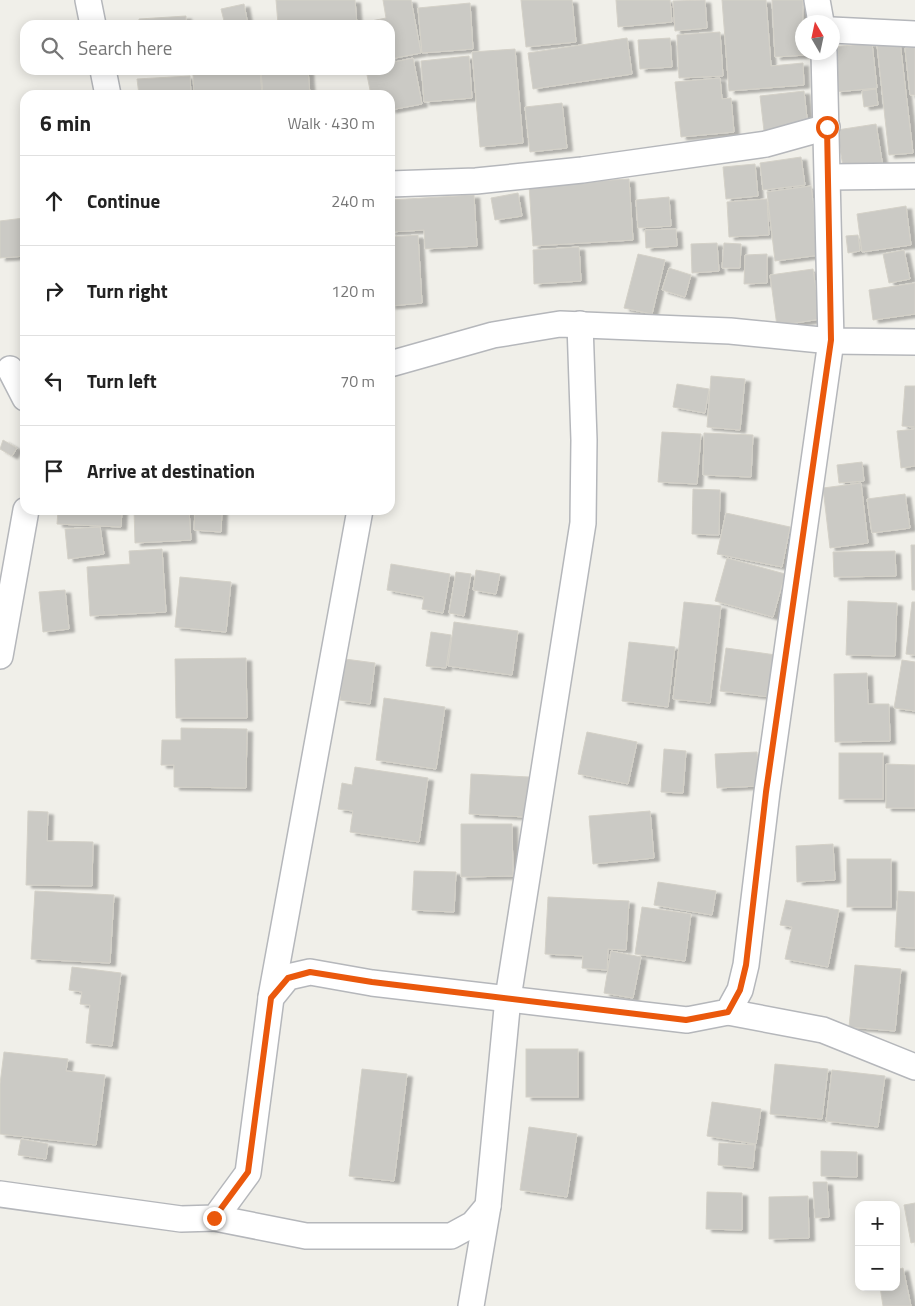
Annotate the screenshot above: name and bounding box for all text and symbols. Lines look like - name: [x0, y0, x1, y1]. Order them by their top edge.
- north arrow: [795, 15, 840, 60]
- search box: [20, 20, 395, 75]
- text: Search here: [78, 33, 172, 62]
- icon: search: [38, 34, 66, 62]
- text: 6 min: [40, 107, 91, 139]
- text: Walk · 430 m: [287, 111, 375, 135]
- route start: [816, 116, 839, 139]
- text: Continue: [87, 186, 160, 215]
- icon: ahead: [40, 187, 68, 215]
- text: 240 m: [331, 189, 375, 213]
- text: Turn right: [87, 276, 168, 305]
- icon: right: [40, 277, 68, 305]
- text: 120 m: [331, 279, 375, 303]
- text: Turn left: [87, 366, 157, 395]
- icon: left: [40, 367, 68, 395]
- text: 70 m: [340, 369, 375, 393]
- text: Arrive at destination: [87, 456, 255, 485]
- icon: arrive: [40, 457, 68, 485]
- map controls: [855, 1201, 900, 1291]
- button: +: [855, 1201, 900, 1246]
- route end: [203, 1207, 226, 1230]
- button: −: [855, 1246, 900, 1291]

